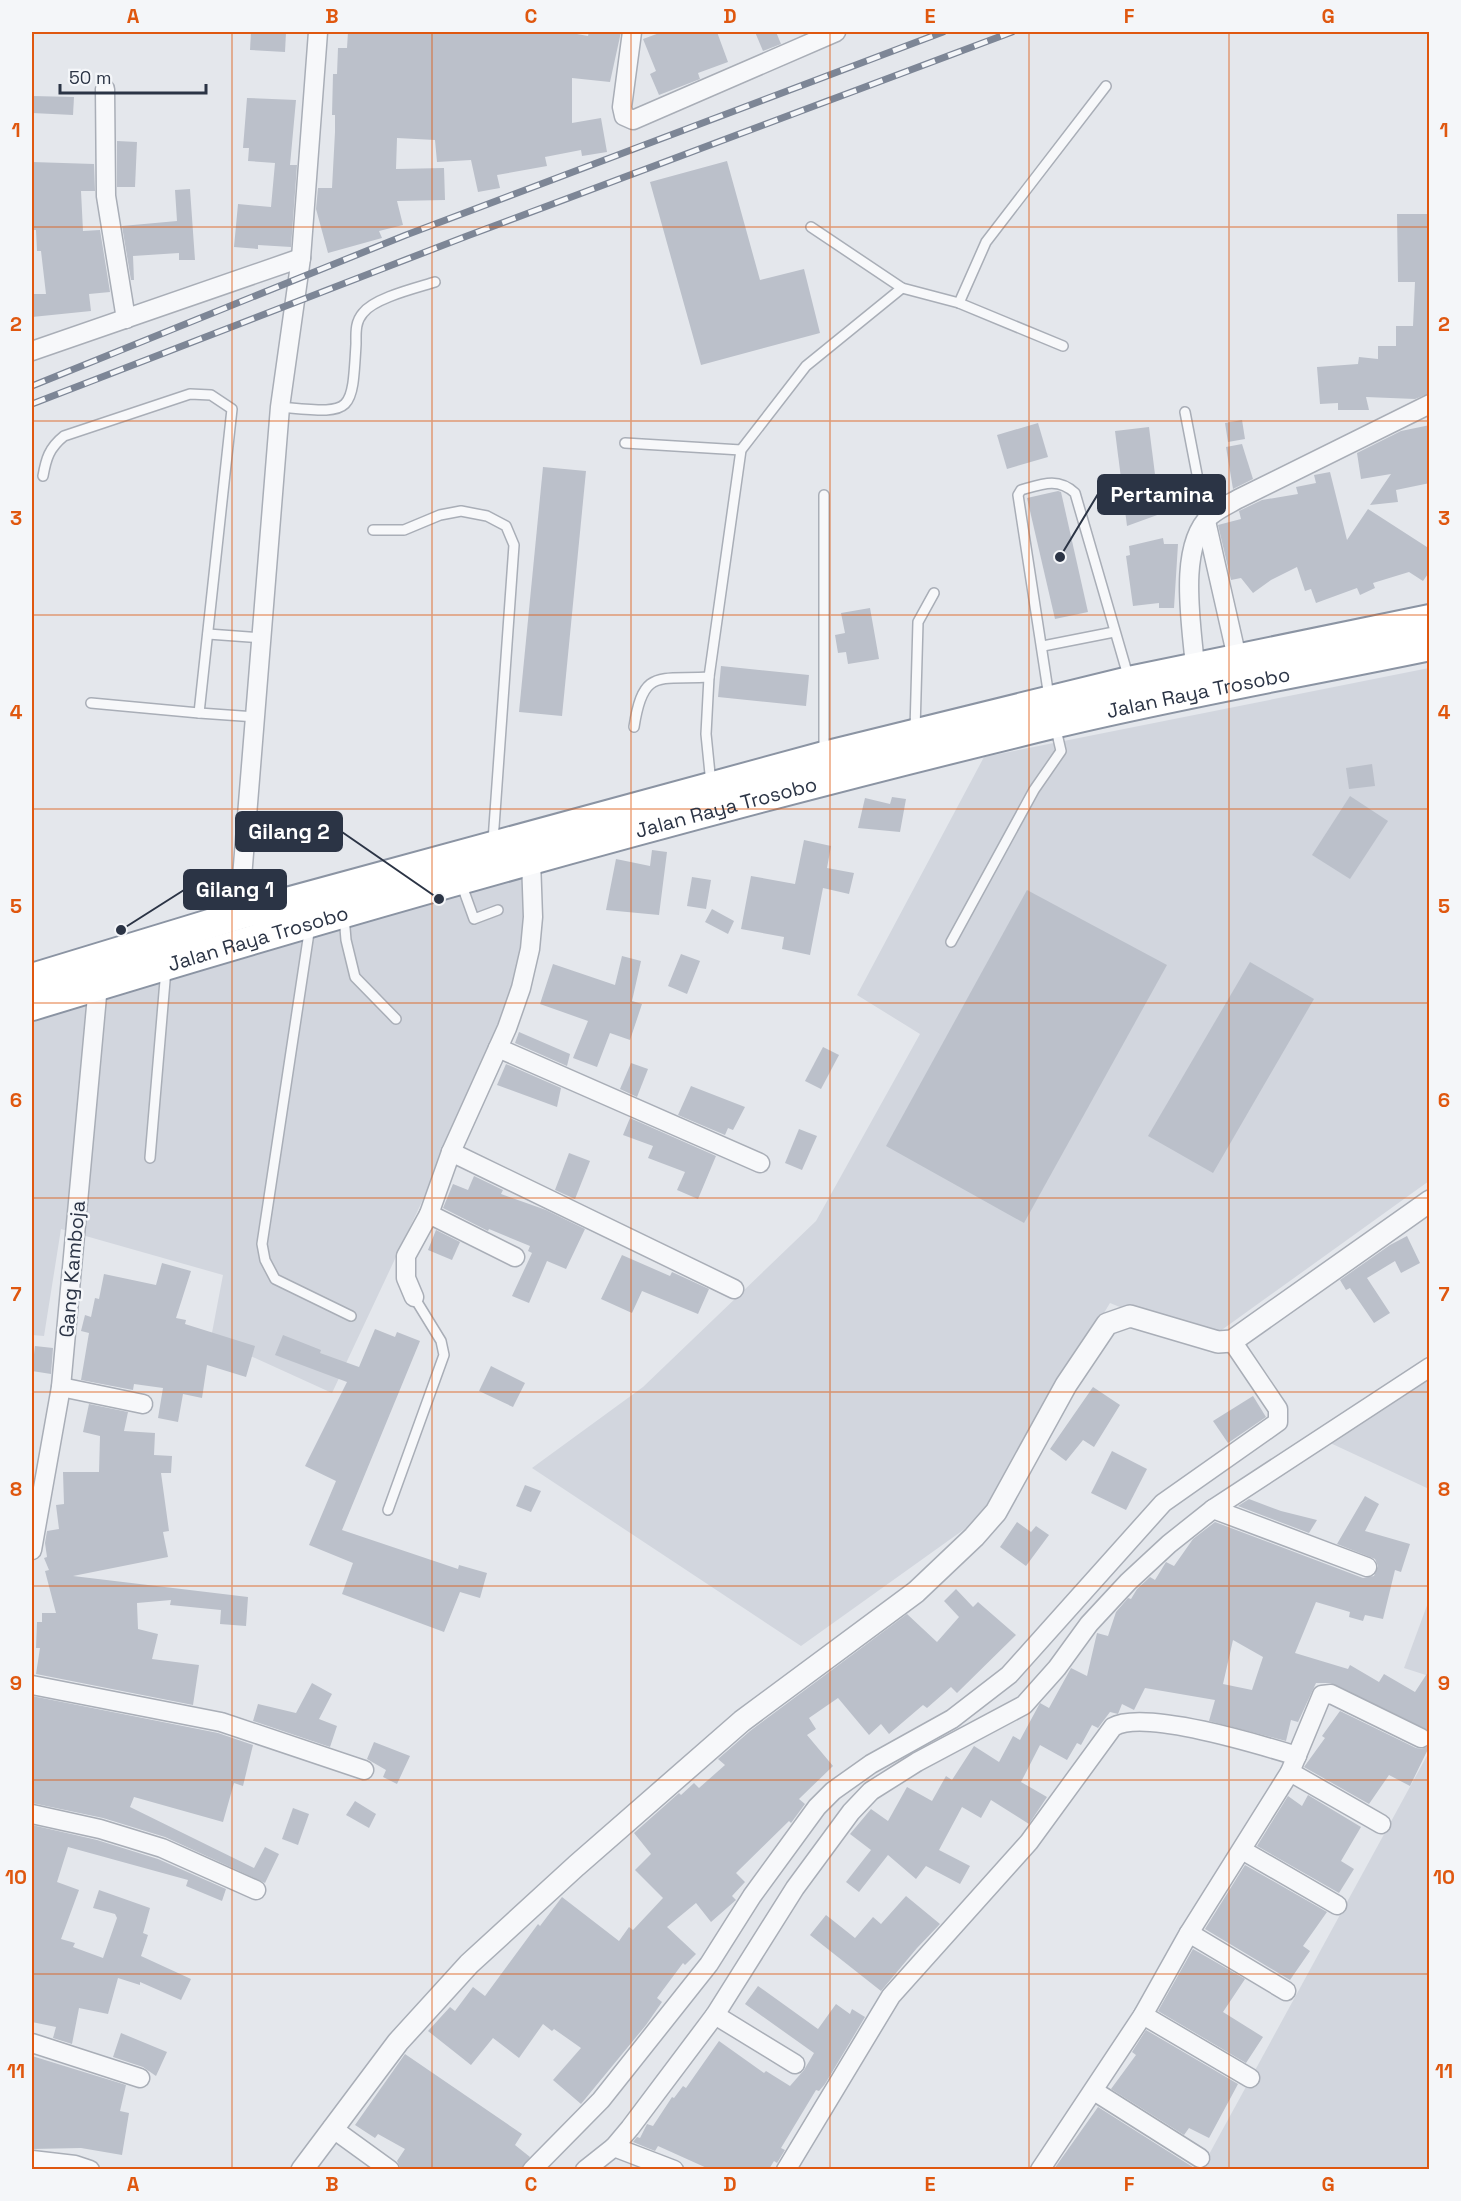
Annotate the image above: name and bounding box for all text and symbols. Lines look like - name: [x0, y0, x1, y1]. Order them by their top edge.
- text: A: [127, 3, 140, 29]
- text: B: [325, 3, 339, 29]
- text: C: [525, 3, 538, 29]
- text: D: [723, 3, 737, 29]
- text: E: [924, 3, 936, 29]
- text: F: [1124, 3, 1135, 29]
- text: G: [1321, 3, 1335, 29]
- scale bar: [60, 57, 206, 95]
- text: 50 m: [69, 66, 111, 89]
- text: 1: [11, 117, 21, 143]
- text: 1: [1439, 117, 1449, 143]
- text: 2: [10, 311, 22, 337]
- text: 2: [1438, 311, 1450, 337]
- callout: Pertamina: [1098, 475, 1225, 514]
- text: Pertamina: [1110, 481, 1214, 508]
- text: 3: [10, 505, 22, 531]
- text: 3: [1438, 505, 1450, 531]
- street label: Jalan Raya Trosobo: [1104, 661, 1292, 724]
- text: 4: [10, 699, 23, 725]
- text: 4: [1438, 699, 1451, 725]
- street label: Jalan Raya Trosobo: [632, 771, 820, 844]
- callout: Gilang 2: [236, 812, 342, 851]
- text: Gilang 2: [248, 818, 330, 845]
- callout: Gilang 1: [184, 870, 286, 909]
- text: Gilang 1: [196, 876, 274, 903]
- text: 5: [10, 893, 22, 919]
- text: 5: [1438, 893, 1450, 919]
- street label: Jalan Raya Trosobo: [165, 900, 351, 977]
- text: 6: [10, 1087, 22, 1113]
- text: 6: [1438, 1087, 1450, 1113]
- street label: Gang Kamboja: [53, 1199, 91, 1339]
- text: 7: [10, 1281, 22, 1307]
- text: 7: [1438, 1281, 1450, 1307]
- text: 8: [10, 1476, 22, 1502]
- text: 8: [1438, 1476, 1450, 1502]
- text: 9: [10, 1670, 22, 1696]
- text: 9: [1438, 1670, 1450, 1696]
- text: 10: [5, 1864, 27, 1890]
- text: 10: [1433, 1864, 1455, 1890]
- text: 11: [7, 2058, 25, 2084]
- text: 11: [1435, 2058, 1453, 2084]
- text: A: [127, 2171, 140, 2197]
- text: B: [325, 2171, 339, 2197]
- text: C: [525, 2171, 538, 2197]
- text: D: [723, 2171, 737, 2197]
- text: E: [924, 2171, 936, 2197]
- text: F: [1124, 2171, 1135, 2197]
- text: G: [1321, 2171, 1335, 2197]

